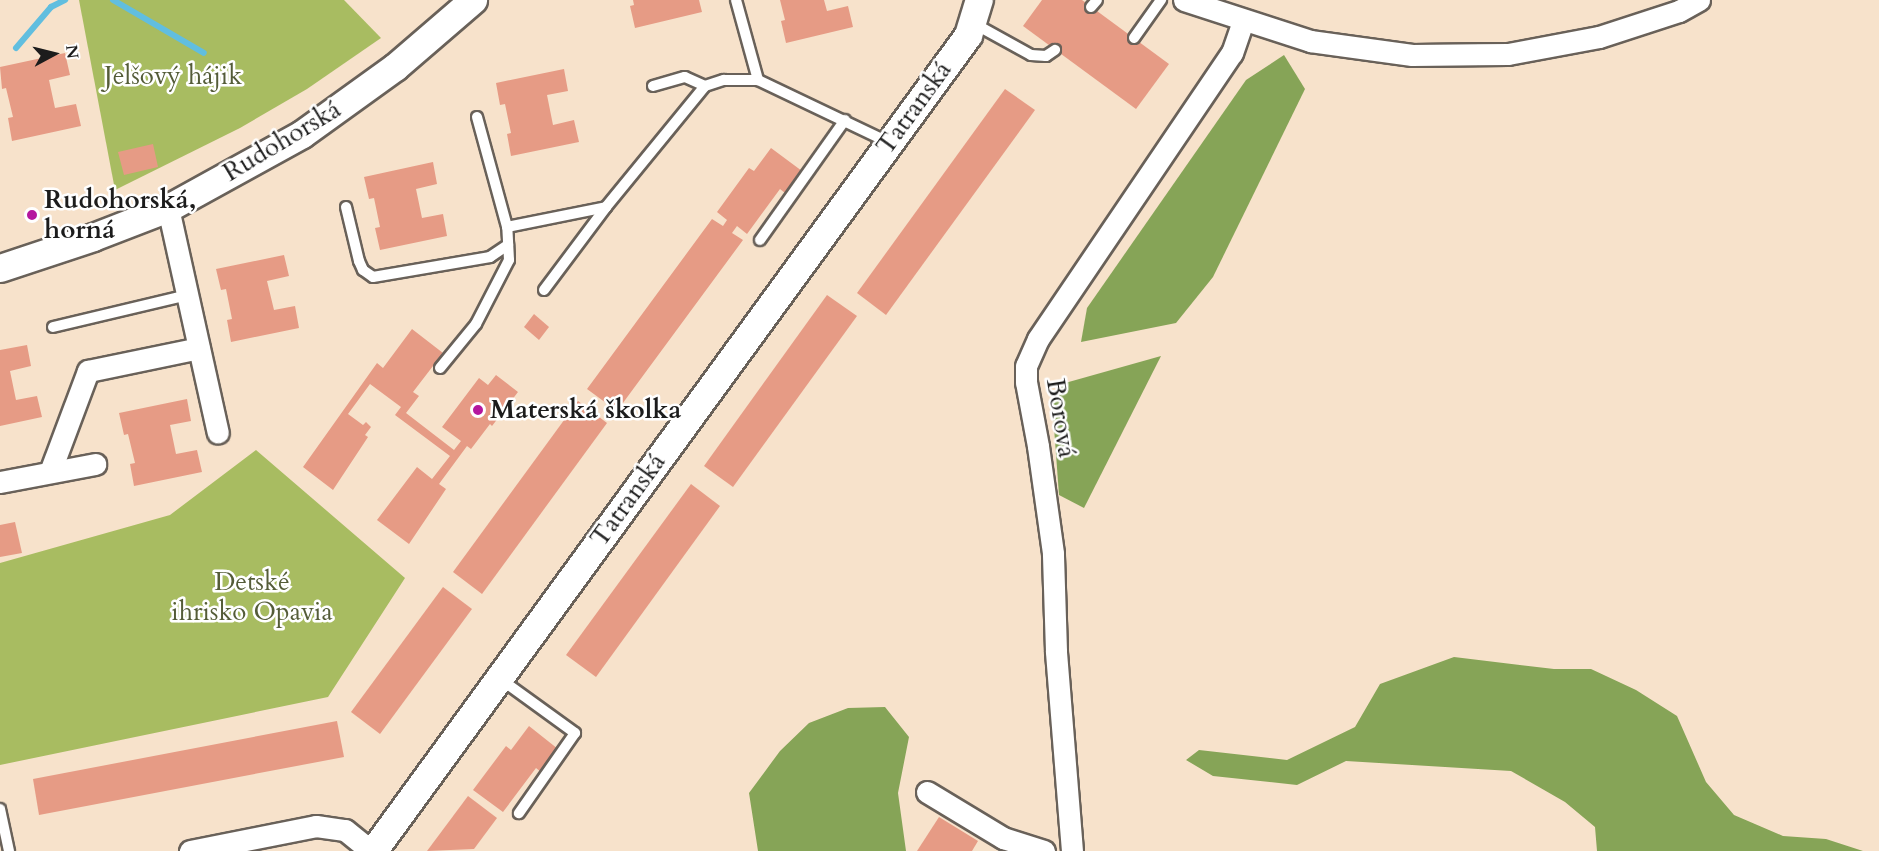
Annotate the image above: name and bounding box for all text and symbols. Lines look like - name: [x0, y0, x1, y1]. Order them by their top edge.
- north arrow: [24, 24, 84, 84]
- text: N: [60, 44, 84, 60]
- street label: Tatranská: [870, 55, 958, 161]
- park label: Jelšový hájik: [104, 60, 242, 92]
- street label: Rudohorská: [217, 94, 347, 188]
- place label: Rudohorská, horná: [44, 184, 196, 246]
- marker: Rudohorská, horná: [25, 208, 39, 222]
- street label: Borová: [1039, 376, 1083, 460]
- place label: Materská školka: [490, 394, 681, 426]
- marker: Materská školka: [471, 403, 485, 417]
- street label: Tatranská: [584, 447, 672, 553]
- park label: Detské ihrisko Opavia: [171, 566, 333, 628]

